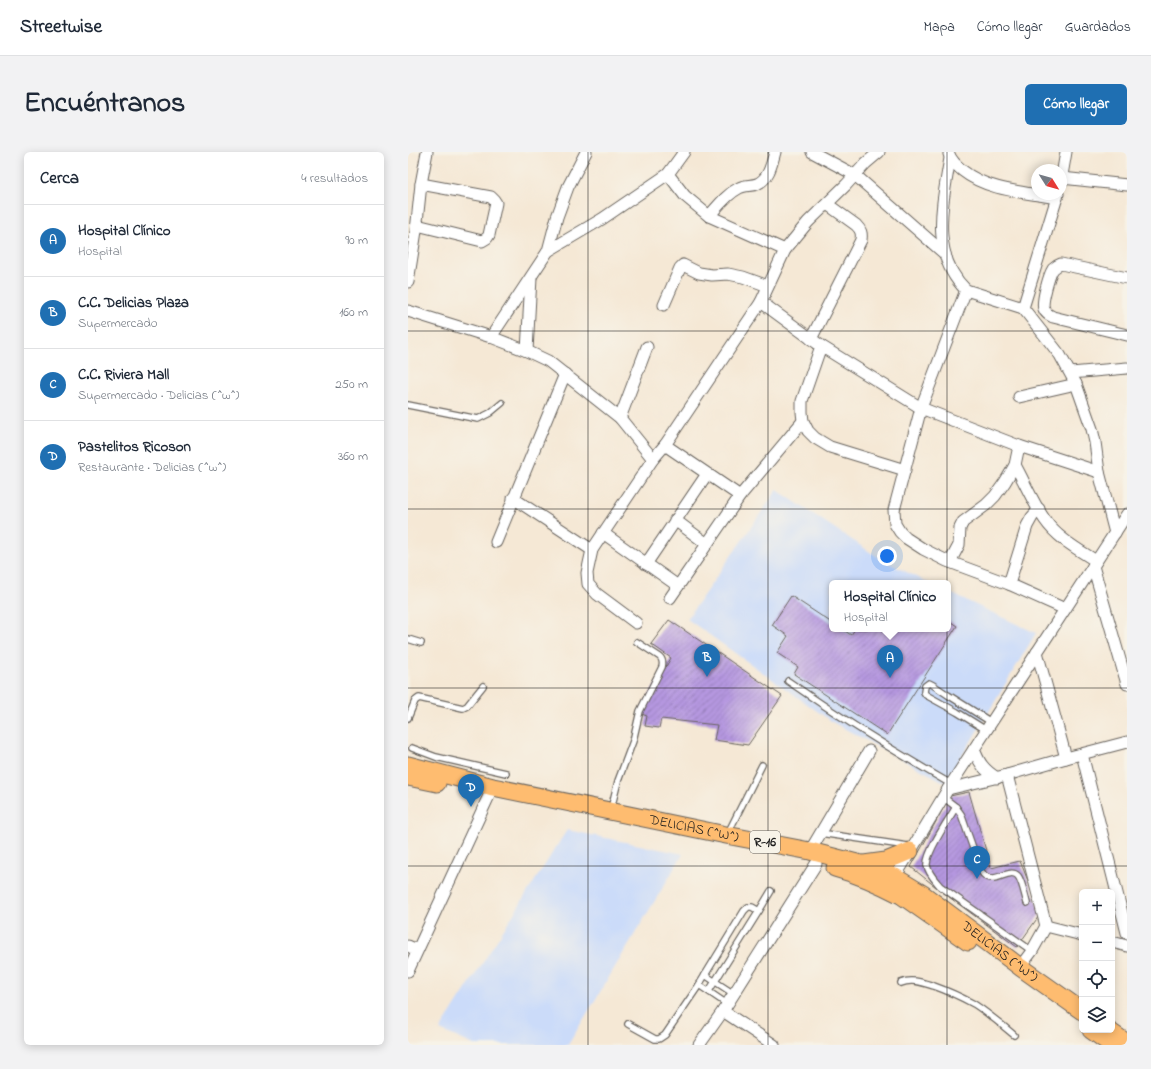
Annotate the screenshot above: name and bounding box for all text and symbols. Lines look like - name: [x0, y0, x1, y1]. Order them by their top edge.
- text: Streetwise: [20, 14, 102, 41]
- text: Mapa: [924, 17, 955, 38]
- text: Cómo llegar: [977, 17, 1043, 38]
- text: Guardados: [1065, 17, 1131, 38]
- text: Encuéntranos: [24, 84, 185, 125]
- button: Cómo llegar: [1025, 84, 1127, 125]
- north arrow: [1031, 164, 1067, 200]
- text: Cerca: [40, 166, 79, 191]
- text: 4 resultados: [301, 169, 368, 188]
- text: Hospital Clínico: [78, 220, 170, 242]
- text: A: [49, 231, 57, 250]
- text: 90 m: [345, 231, 368, 250]
- text: Hospital: [78, 242, 122, 261]
- text: C.C. Delicias Plaza: [78, 292, 189, 314]
- text: B: [49, 303, 57, 322]
- text: 160 m: [339, 303, 368, 322]
- text: Supermercado: [78, 314, 157, 333]
- text: C.C. Riviera Mall: [78, 364, 169, 386]
- text: C: [49, 375, 57, 394]
- text: 250 m: [335, 375, 368, 394]
- text: Supermercado · Delicias (^w^): [78, 386, 239, 405]
- text: Pastelitos Ricoson: [78, 436, 191, 458]
- text: D: [48, 447, 58, 466]
- text: 360 m: [338, 447, 368, 466]
- text: Restaurante · Delicias (^w^): [78, 458, 226, 477]
- your location: [877, 546, 897, 566]
- popup: [829, 580, 951, 632]
- text: Hospital Clínico: [844, 586, 936, 608]
- text: Hospital: [844, 608, 888, 627]
- pin: B: [694, 644, 720, 677]
- pin: A: [877, 645, 903, 678]
- pin: D: [458, 774, 484, 807]
- street label: DELICIAS (^W^): [646, 809, 741, 848]
- road number: R-16: [750, 831, 780, 853]
- pin: C: [964, 846, 990, 879]
- map controls: [1079, 889, 1115, 1033]
- button: +: [1079, 889, 1115, 925]
- street label: DELICIAS (^W^): [956, 915, 1042, 987]
- button: −: [1079, 925, 1115, 961]
- button: locate: [1079, 961, 1115, 997]
- button: layers: [1079, 997, 1115, 1033]

